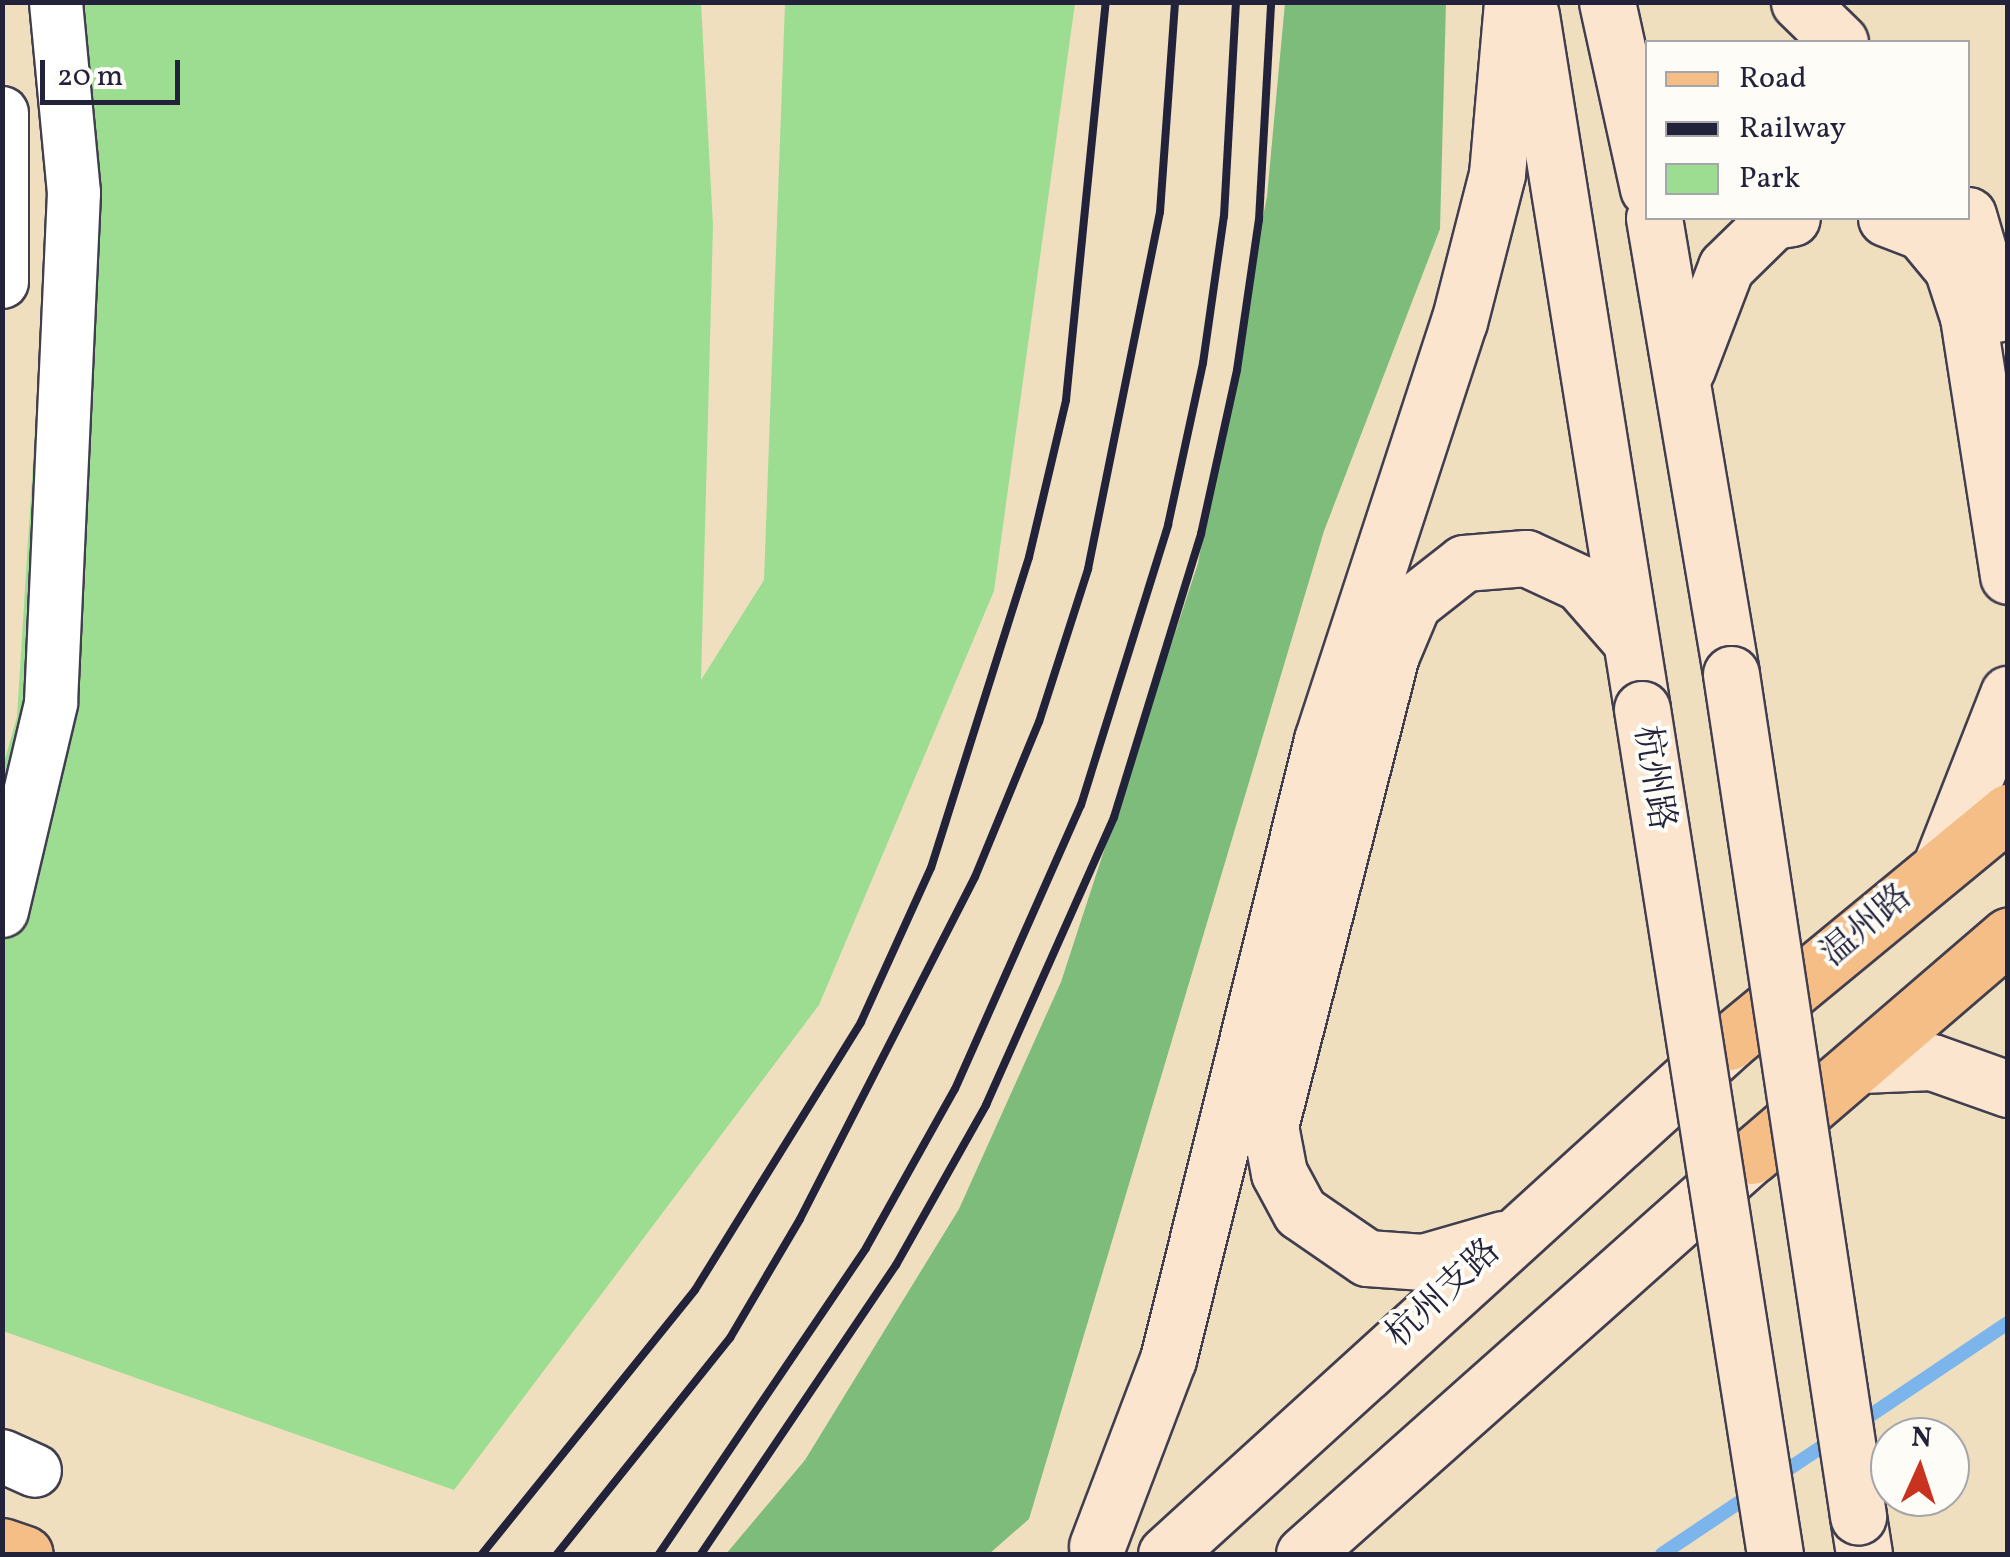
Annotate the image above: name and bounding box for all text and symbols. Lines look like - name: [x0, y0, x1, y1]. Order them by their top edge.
- scale bar: [45, 40, 185, 102]
- legend: [1645, 40, 1970, 220]
- text: 20 m: [57, 56, 123, 98]
- text: Road: [1739, 58, 1807, 100]
- text: Railway: [1739, 108, 1846, 150]
- text: Park: [1739, 158, 1800, 200]
- street label: 杭州路: [1624, 723, 1682, 833]
- street label: 温州路: [1813, 876, 1921, 976]
- street label: 杭州支路: [1378, 1231, 1510, 1357]
- north arrow: [1870, 1417, 1970, 1517]
- text: N: [1910, 1419, 1933, 1459]

